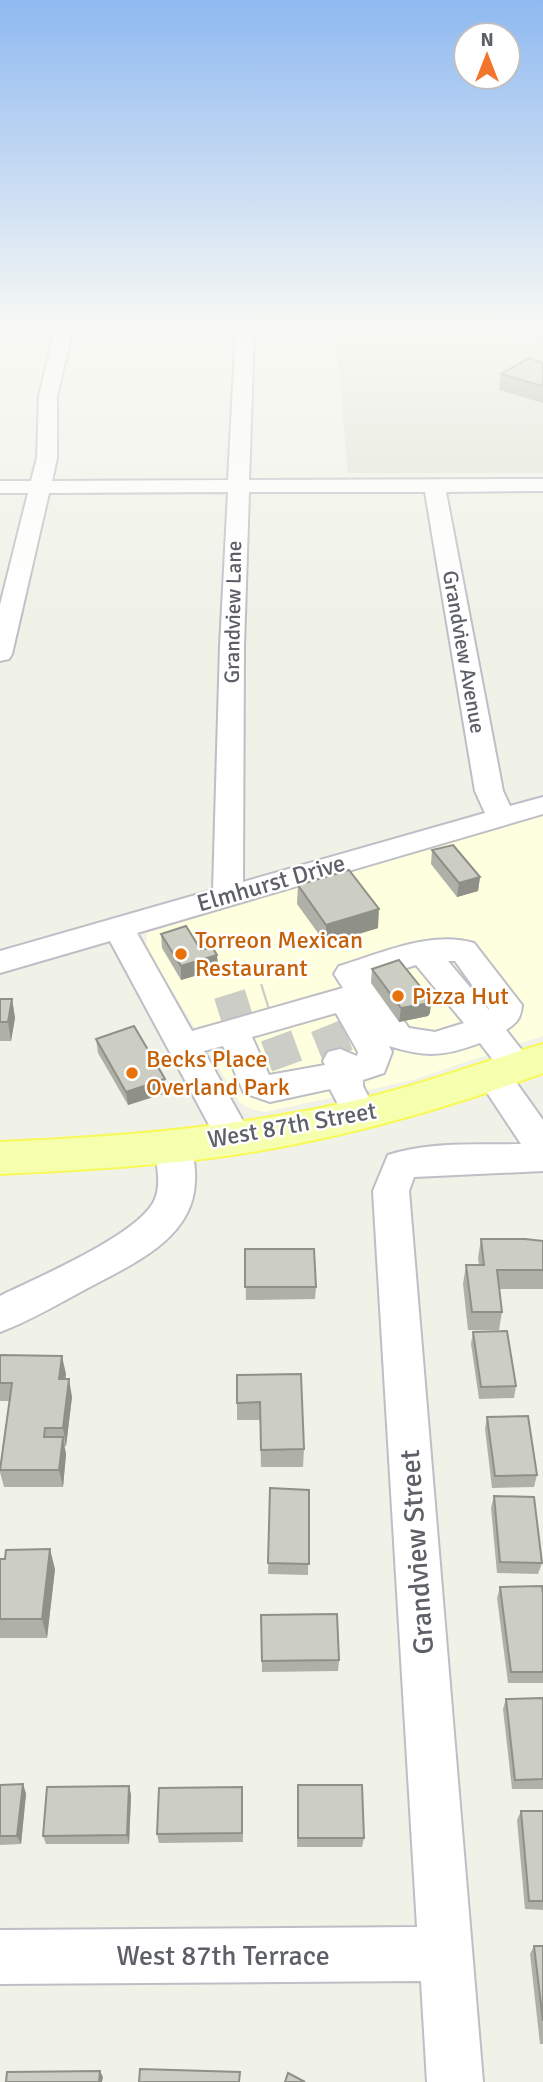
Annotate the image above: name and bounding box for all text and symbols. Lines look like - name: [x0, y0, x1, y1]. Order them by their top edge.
- north arrow: [452, 21, 522, 91]
- text: N: [480, 28, 494, 52]
- street label: Grandview Lane: [219, 540, 247, 684]
- street label: Grandview Avenue: [437, 568, 491, 736]
- street label: Elmhurst Drive: [193, 848, 349, 918]
- place label: Torreon Mexican Restaurant: [195, 925, 363, 983]
- marker: Torreon Mexican Restaurant: [173, 946, 189, 962]
- place label: Pizza Hut: [412, 981, 509, 1011]
- marker: Pizza Hut: [390, 988, 406, 1004]
- place label: Becks Place Overland Park: [146, 1044, 290, 1102]
- marker: Becks Place Overland Park: [124, 1065, 140, 1081]
- street label: West 87th Street: [205, 1095, 379, 1155]
- street label: Grandview Street: [393, 1448, 441, 1656]
- street label: West 87th Terrace: [116, 1939, 330, 1973]

